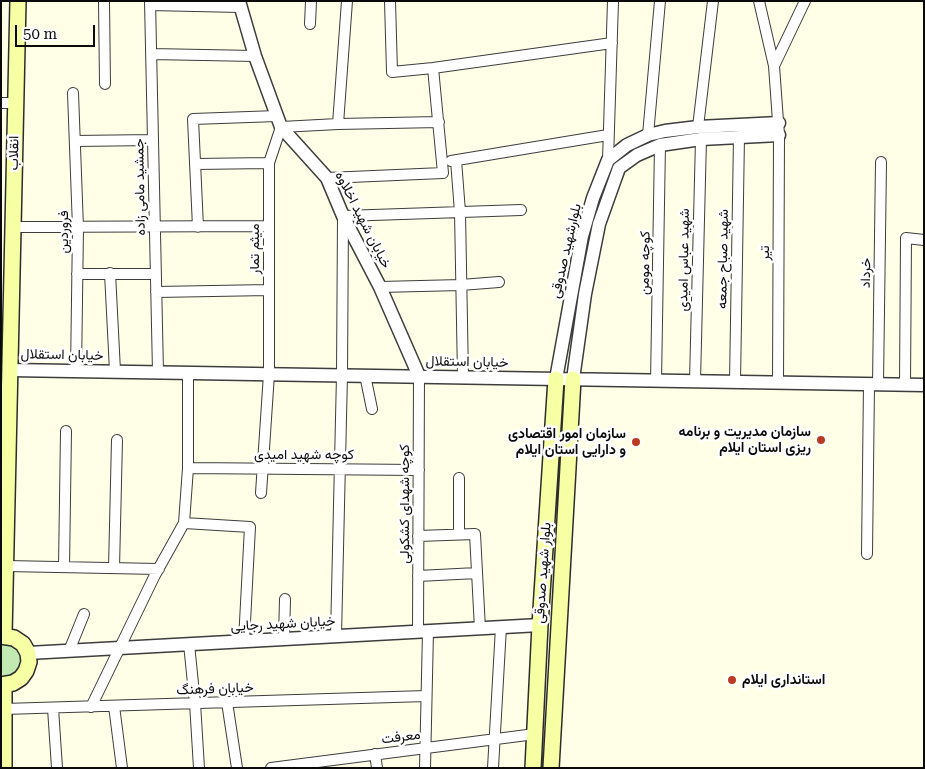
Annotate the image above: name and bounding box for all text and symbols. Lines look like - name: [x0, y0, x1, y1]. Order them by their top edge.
- scale bar: [18, 15, 98, 47]
- text: 50 m: [23, 25, 57, 43]
- street label: انقلاب: [5, 135, 23, 171]
- street label: جمشید مامی زاده: [131, 138, 149, 236]
- street label: خیابان شهید اخلاوه: [331, 169, 395, 271]
- street label: بلوارشهید صدوقی: [547, 202, 585, 300]
- street label: شهید عباس امیدی: [675, 208, 693, 312]
- street label: شهید صباح جمعه: [714, 209, 732, 309]
- street label: فروردین: [56, 210, 72, 254]
- street label: میثم تمار: [247, 224, 263, 274]
- street label: کوچه مومن: [636, 231, 654, 295]
- street label: تیر: [757, 245, 773, 261]
- street label: خرداد: [857, 258, 875, 288]
- street label: خیابان استقلال: [20, 346, 104, 364]
- street label: خیابان استقلال: [425, 353, 509, 371]
- place label: سازمان مدیریت و برنامه ریزی استان ایلام: [678, 424, 811, 457]
- place label: سازمان امور اقتصادی و دارایی استان ایلام: [508, 426, 626, 458]
- marker: سازمان مدیریت و برنامه ریزی استان ایلام: [815, 434, 827, 446]
- marker: سازمان امور اقتصادی و دارایی استان ایلام: [630, 436, 642, 448]
- street label: کوچه شهدای کشکولی: [397, 444, 413, 564]
- street label: کوچه شهید امیدی: [254, 447, 354, 463]
- street label: بلوار شهید صدوقی: [531, 522, 555, 624]
- street label: خیابان شهید رجایی: [230, 613, 336, 635]
- place label: استانداری ایلام: [742, 672, 825, 688]
- marker: استانداری ایلام: [726, 674, 738, 686]
- street label: خیابان فرهنگ: [176, 679, 254, 699]
- street label: معرفت: [380, 726, 422, 748]

